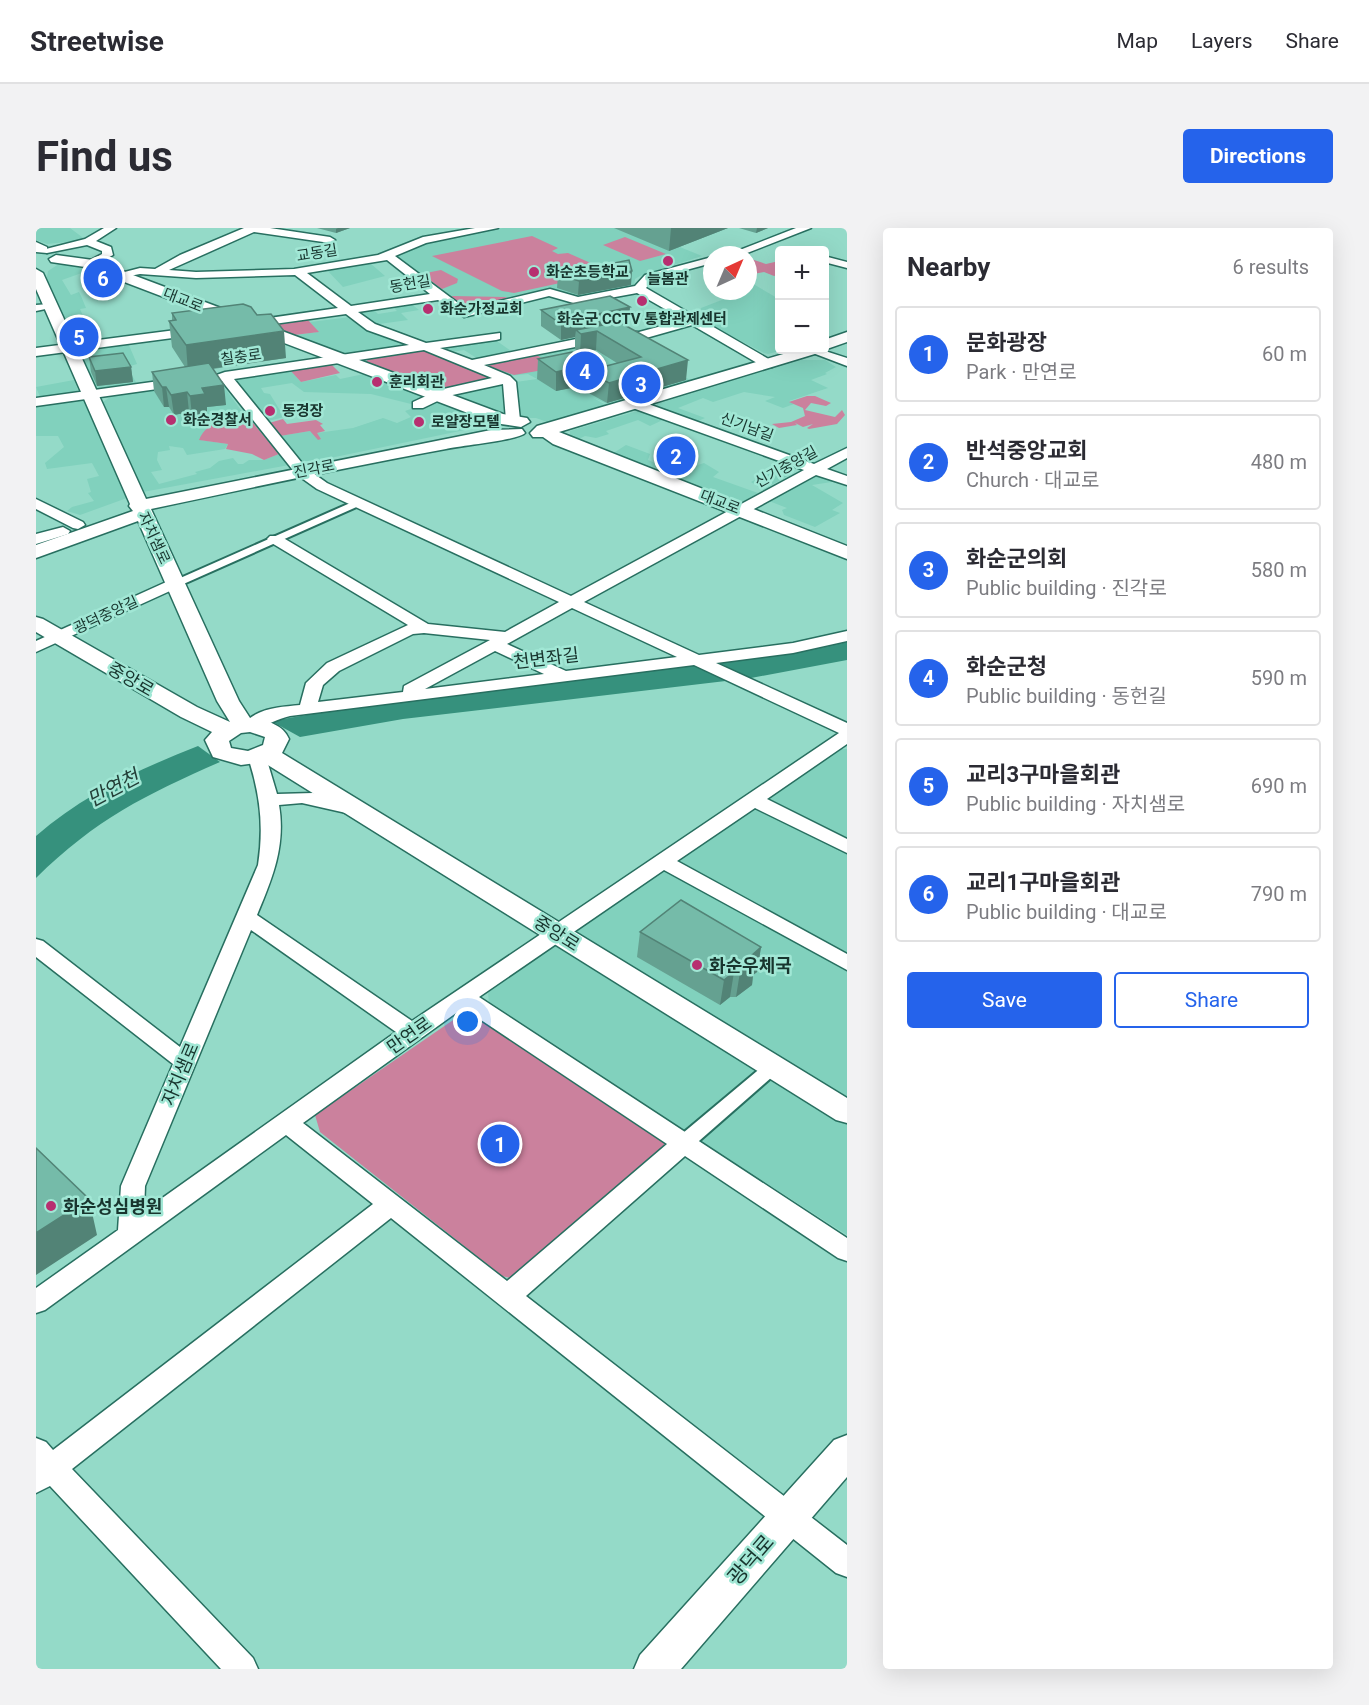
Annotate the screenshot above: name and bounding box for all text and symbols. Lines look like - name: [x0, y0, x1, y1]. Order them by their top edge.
- text: Streetwise: [30, 25, 164, 58]
- text: Map: [1116, 29, 1158, 53]
- text: Layers: [1191, 29, 1252, 53]
- text: Share: [1285, 29, 1339, 53]
- button: Directions: [1183, 129, 1333, 183]
- text: Find us: [36, 132, 173, 181]
- street label: 교동길: [295, 241, 339, 265]
- north arrow: [703, 246, 757, 300]
- map controls: [775, 246, 829, 354]
- button: +: [775, 246, 829, 300]
- text: Nearby: [907, 252, 990, 282]
- marker: 늘봄관: [661, 254, 675, 268]
- text: 6 results: [1233, 255, 1309, 279]
- pin: 6: [84, 256, 122, 300]
- place label: 화순초등학교: [546, 263, 629, 281]
- marker: 화순초등학교: [527, 265, 541, 279]
- place label: 늘봄관: [647, 270, 689, 288]
- street label: 동헌길: [388, 272, 432, 296]
- street label: 대교로: [160, 284, 206, 316]
- marker: 화순군 CCTV 통합관제센터: [635, 294, 649, 308]
- place label: 화순가정교회: [440, 300, 523, 318]
- button: −: [775, 300, 829, 354]
- marker: 화순가정교회: [421, 302, 435, 316]
- place label: 화순군 CCTV 통합관제센터: [557, 310, 727, 328]
- pin: 5: [60, 314, 99, 360]
- text: 문화광장: [966, 330, 1047, 355]
- text: 1: [923, 342, 934, 366]
- text: 60 m: [1262, 342, 1307, 366]
- street label: 칠충로: [219, 345, 263, 369]
- pin: 4: [566, 348, 604, 394]
- text: Park · 만연로: [966, 360, 1077, 384]
- pin: 3: [622, 362, 660, 406]
- place label: 훈리회관: [389, 373, 444, 391]
- marker: 훈리회관: [370, 375, 384, 389]
- place label: 동경장: [282, 402, 324, 420]
- marker: 동경장: [263, 404, 277, 418]
- street label: 신기남길: [718, 409, 776, 445]
- place label: 화순경찰서: [183, 411, 252, 429]
- marker: 화순경찰서: [164, 413, 178, 427]
- place label: 로얄장모텔: [431, 413, 500, 431]
- marker: 로얄장모텔: [412, 415, 426, 429]
- pin: 2: [656, 434, 696, 478]
- text: 반석중앙교회: [966, 438, 1087, 463]
- street label: 신기중앙길: [751, 442, 821, 492]
- text: 2: [923, 450, 934, 474]
- text: 480 m: [1251, 450, 1307, 474]
- street label: 진각로: [292, 456, 336, 482]
- text: Church · 대교로: [966, 468, 1099, 492]
- street label: 대교로: [697, 486, 743, 518]
- street label: 자치샘로: [134, 509, 174, 567]
- text: 화순군의회: [966, 546, 1067, 571]
- text: 3: [923, 558, 934, 582]
- text: 580 m: [1251, 558, 1307, 582]
- text: Public building · 진각로: [966, 576, 1167, 600]
- street label: 광덕중앙길: [71, 592, 141, 638]
- street label: 천변좌길: [512, 644, 580, 672]
- text: 화순군청: [966, 654, 1047, 679]
- street label: 중앙로: [104, 657, 158, 701]
- text: 4: [923, 666, 934, 690]
- text: 590 m: [1251, 666, 1307, 690]
- text: Public building · 동헌길: [966, 684, 1167, 708]
- text: 교리3구마을회관: [966, 762, 1120, 787]
- water label: 만연천: [83, 763, 145, 812]
- text: 5: [923, 774, 934, 798]
- text: 690 m: [1251, 774, 1307, 798]
- text: Public building · 자치샘로: [966, 792, 1185, 816]
- text: 교리1구마을회관: [966, 870, 1120, 895]
- text: 6: [923, 882, 934, 906]
- text: 790 m: [1251, 882, 1307, 906]
- text: Public building · 대교로: [966, 900, 1167, 924]
- street label: 중앙로: [530, 911, 584, 955]
- place label: 화순우체국: [709, 955, 792, 976]
- marker: 화순우체국: [690, 958, 704, 972]
- button: Save: [907, 972, 1102, 1028]
- button: Share: [1114, 972, 1309, 1028]
- your location: [453, 1007, 482, 1036]
- street label: 만연로: [383, 1012, 435, 1058]
- street label: 자치샘로: [157, 1039, 203, 1109]
- pin: 1: [480, 1122, 520, 1166]
- place label: 화순성심병원: [63, 1196, 162, 1217]
- marker: 화순성심병원: [44, 1199, 58, 1213]
- street label: 광덕로: [723, 1530, 779, 1590]

